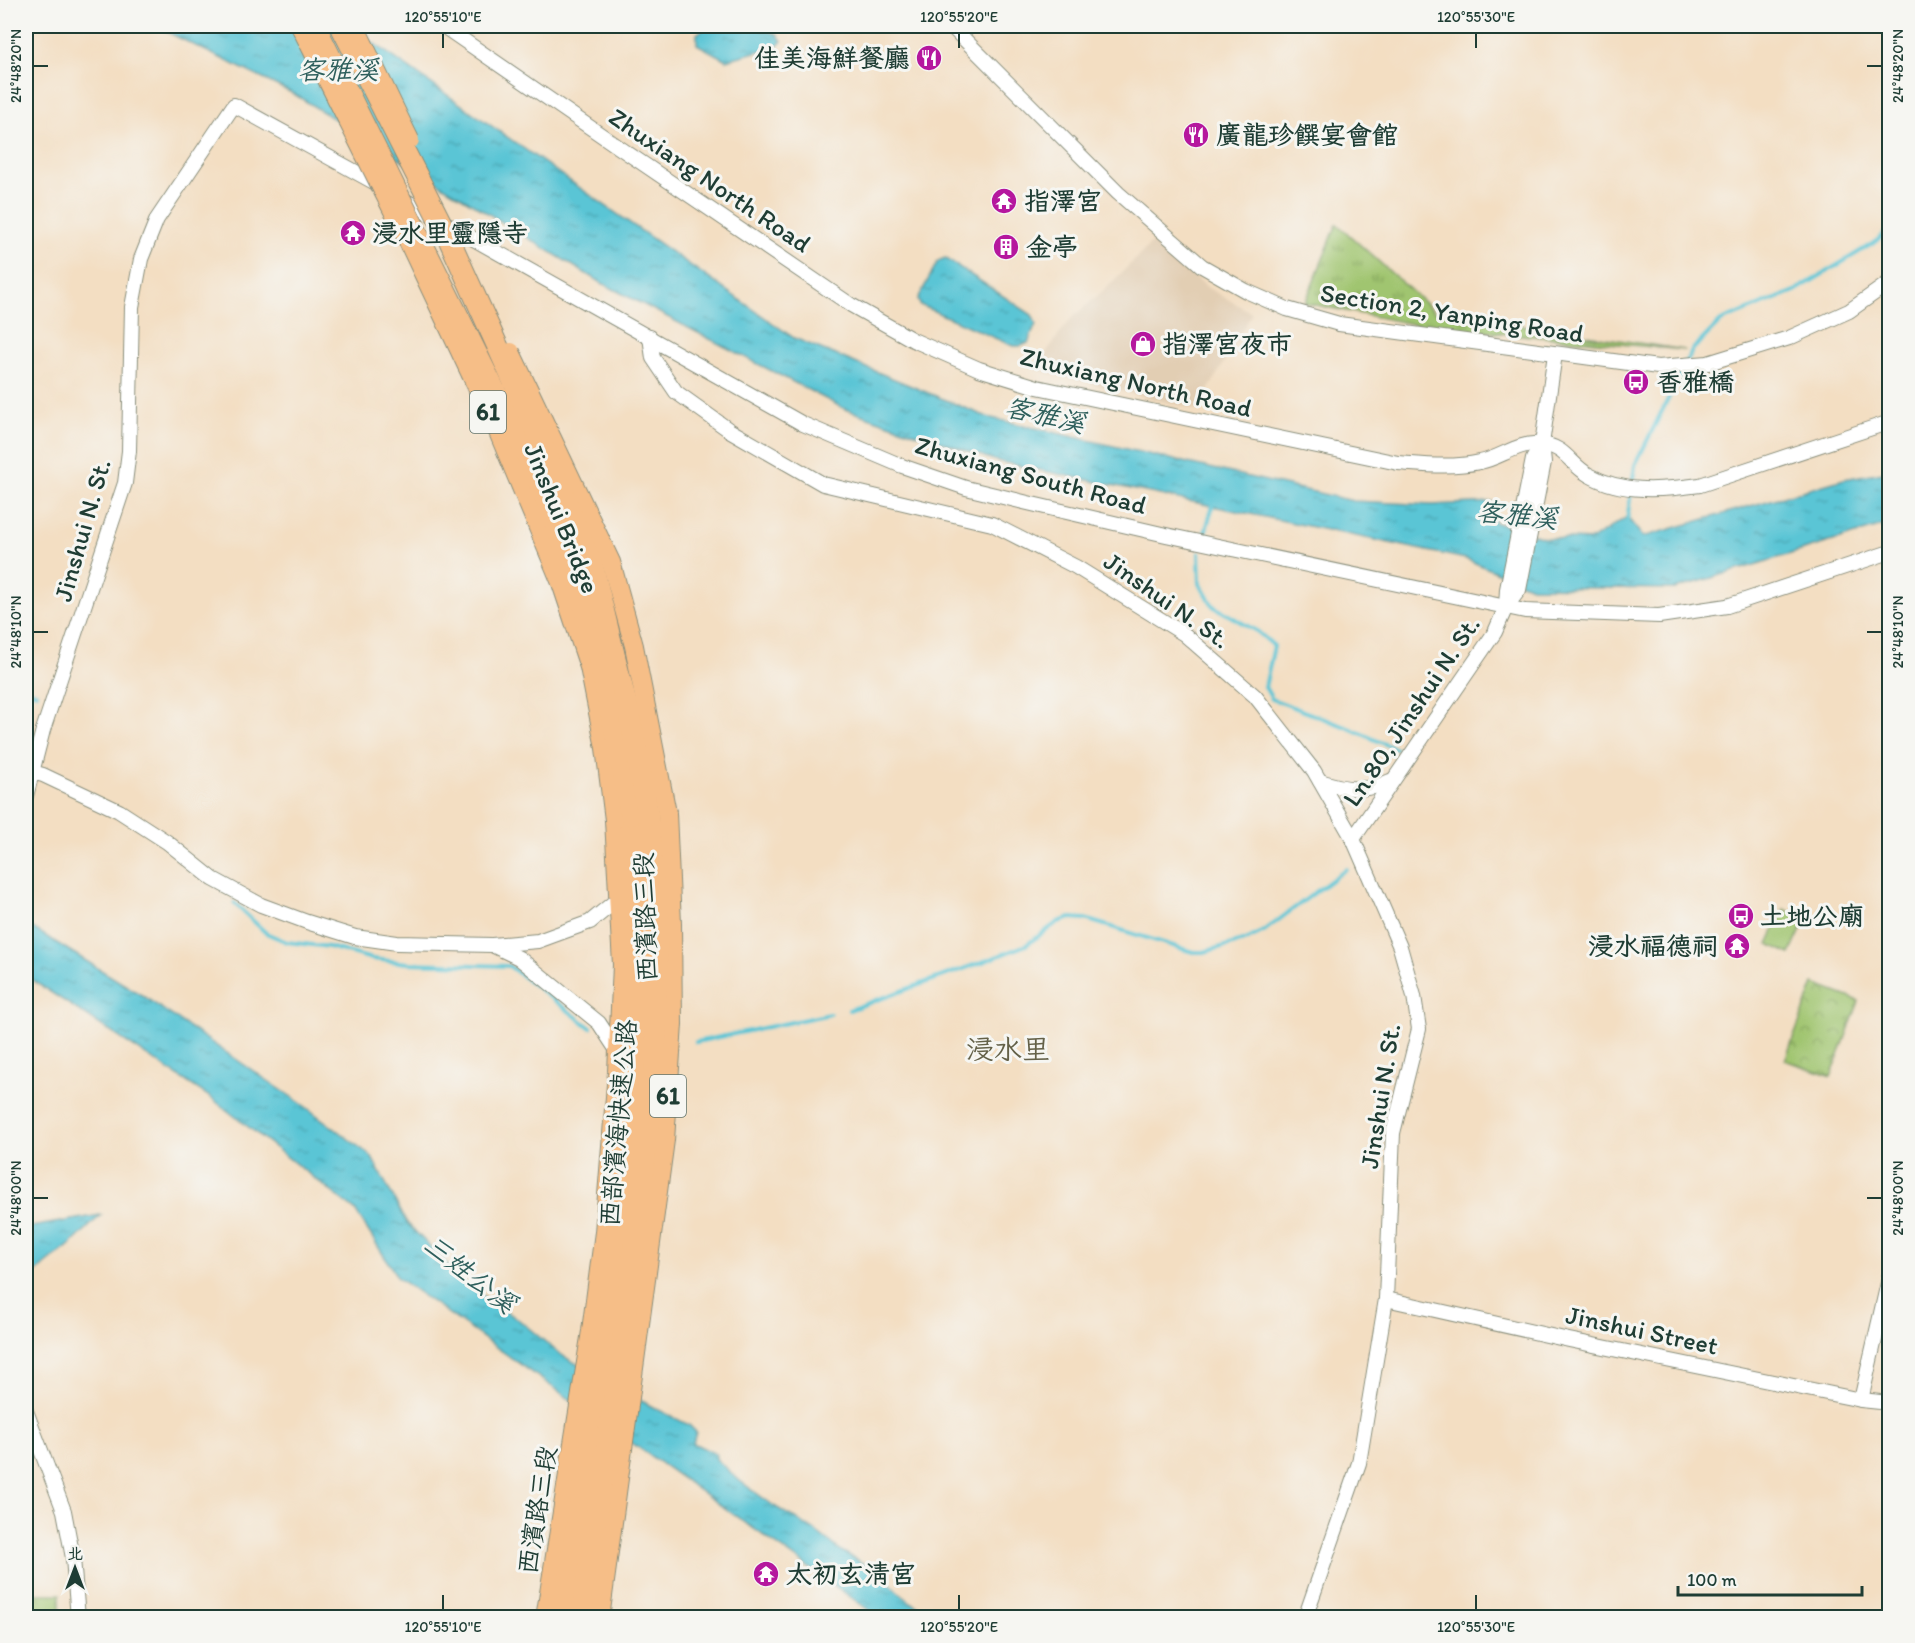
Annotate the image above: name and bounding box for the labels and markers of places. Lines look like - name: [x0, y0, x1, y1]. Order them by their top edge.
- place label: 佳美海鮮餐廳: [754, 42, 910, 74]
- restaurant icon: 佳美海鮮餐廳: [914, 43, 944, 73]
- place label: 廣龍珍饌宴會館: [1216, 119, 1398, 151]
- restaurant icon: 廣龍珍饌宴會館: [1181, 120, 1211, 150]
- place label: 指澤宮: [1024, 185, 1102, 217]
- temple icon: 指澤宮: [989, 186, 1019, 216]
- place label: 浸水里靈隱寺: [372, 217, 528, 249]
- temple icon: 浸水里靈隱寺: [338, 218, 368, 248]
- place label: 金亭: [1026, 231, 1078, 263]
- building icon: 金亭: [991, 232, 1021, 262]
- place label: 指澤宮夜市: [1162, 328, 1292, 360]
- shop icon: 指澤宮夜市: [1128, 329, 1158, 359]
- place label: 香雅橋: [1656, 366, 1734, 398]
- bus stop icon: 香雅橋: [1621, 367, 1651, 397]
- place label: 土地公廟: [1760, 900, 1864, 932]
- bus stop icon: 土地公廟: [1726, 901, 1756, 931]
- place label: 浸水福德祠: [1588, 930, 1718, 962]
- temple icon: 浸水福德祠: [1722, 931, 1752, 961]
- place label: 太初玄清宮: [786, 1558, 916, 1590]
- temple icon: 太初玄清宮: [751, 1559, 781, 1589]

